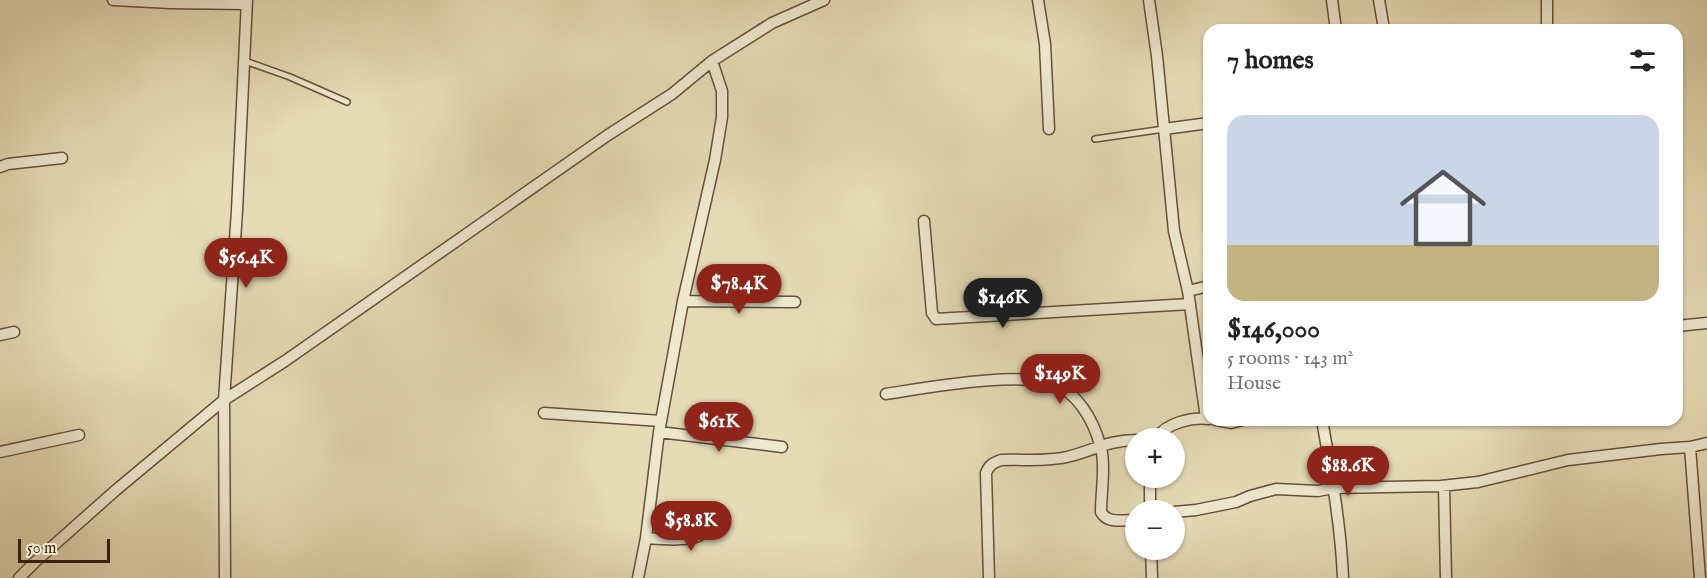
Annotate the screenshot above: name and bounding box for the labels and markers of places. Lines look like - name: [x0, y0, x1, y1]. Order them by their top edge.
- pin: $56.4K: [197, 238, 295, 289]
- pin: $78.4K: [690, 264, 788, 315]
- pin: $146K: [961, 278, 1045, 329]
- pin: $149K: [1018, 354, 1102, 405]
- pin: $61K: [683, 402, 755, 453]
- pin: $88.6K: [1299, 446, 1397, 497]
- pin: $58.8K: [642, 501, 740, 552]

